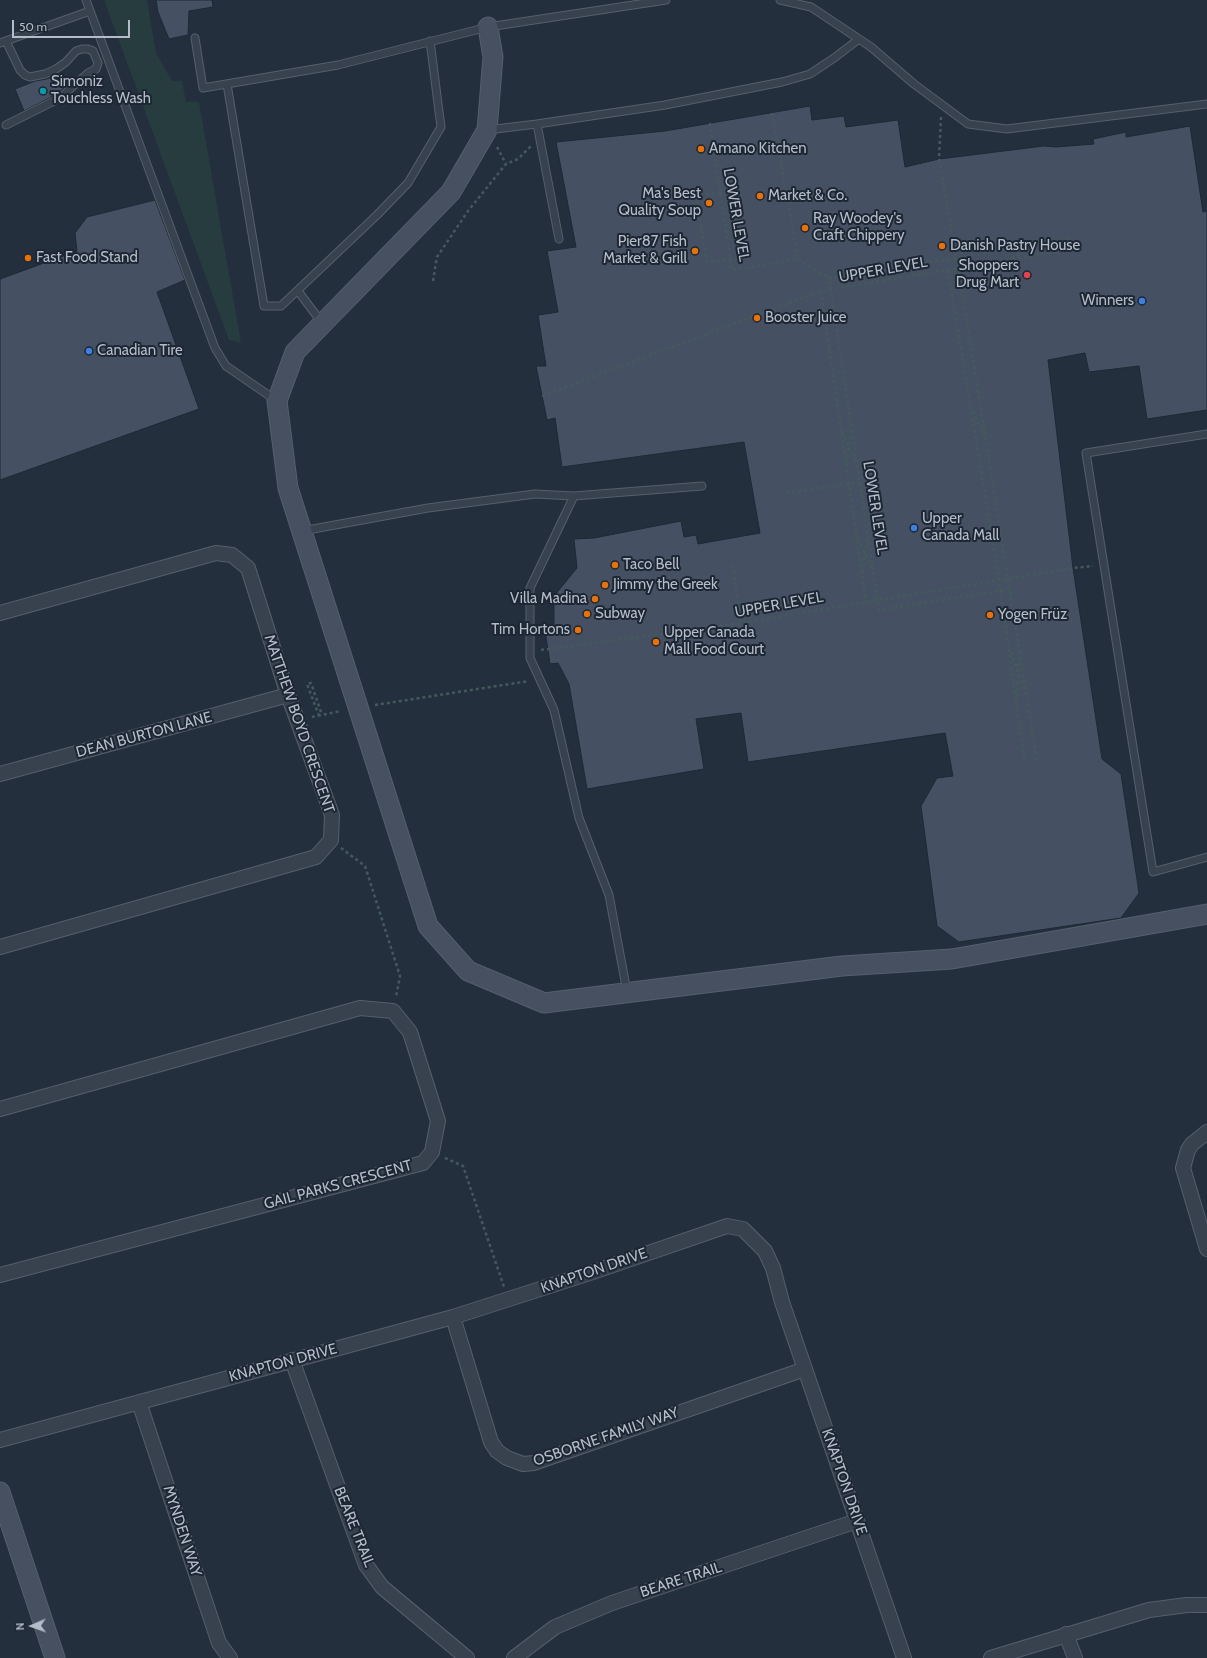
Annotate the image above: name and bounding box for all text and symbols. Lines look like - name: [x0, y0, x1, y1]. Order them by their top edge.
- scale bar: [14, 12, 132, 38]
- text: 50 m: [19, 19, 47, 34]
- place label: Simoniz Touchless Wash: [51, 73, 151, 108]
- marker: Simoniz Touchless Wash: [38, 86, 48, 96]
- place label: Amano Kitchen: [709, 140, 807, 158]
- marker: Amano Kitchen: [696, 144, 706, 154]
- street label: LOWER LEVEL: [719, 167, 753, 263]
- place label: Ma's Best Quality Soup: [619, 185, 701, 220]
- place label: Market & Co.: [768, 187, 847, 205]
- marker: Market & Co.: [755, 191, 765, 201]
- marker: Ma's Best Quality Soup: [704, 198, 714, 208]
- place label: Ray Woodey's Craft Chippery: [813, 210, 905, 245]
- marker: Ray Woodey's Craft Chippery: [800, 223, 810, 233]
- place label: Pier87 Fish Market & Grill: [603, 233, 687, 268]
- place label: Danish Pastry House: [950, 237, 1080, 255]
- marker: Danish Pastry House: [937, 241, 947, 251]
- marker: Pier87 Fish Market & Grill: [690, 246, 700, 256]
- place label: Fast Food Stand: [36, 249, 138, 267]
- marker: Fast Food Stand: [23, 253, 33, 263]
- street label: UPPER LEVEL: [837, 253, 929, 287]
- place label: Shoppers Drug Mart: [956, 257, 1019, 292]
- marker: Shoppers Drug Mart: [1022, 270, 1032, 280]
- place label: Winners: [1081, 292, 1134, 310]
- marker: Winners: [1137, 296, 1147, 306]
- place label: Booster Juice: [765, 309, 847, 327]
- marker: Booster Juice: [752, 313, 762, 323]
- place label: Canadian Tire: [97, 342, 183, 360]
- marker: Canadian Tire: [84, 346, 94, 356]
- street label: LOWER LEVEL: [859, 460, 891, 556]
- place label: Upper Canada Mall: [922, 510, 999, 545]
- marker: Upper Canada Mall: [909, 523, 919, 533]
- place label: Taco Bell: [623, 556, 679, 574]
- marker: Taco Bell: [610, 560, 620, 570]
- place label: Jimmy the Greek: [613, 576, 718, 594]
- marker: Jimmy the Greek: [600, 580, 610, 590]
- street label: UPPER LEVEL: [733, 588, 825, 622]
- place label: Villa Madina: [510, 590, 587, 608]
- marker: Villa Madina: [590, 594, 600, 604]
- place label: Subway: [595, 605, 645, 623]
- place label: Yogen Früz: [998, 606, 1067, 624]
- marker: Subway: [582, 609, 592, 619]
- marker: Yogen Früz: [985, 610, 995, 620]
- place label: Tim Hortons: [491, 621, 570, 639]
- place label: Upper Canada Mall Food Court: [664, 624, 764, 659]
- marker: Tim Hortons: [573, 625, 583, 635]
- street label: MATTHEW BOYD CRESCENT: [260, 632, 338, 816]
- marker: Upper Canada Mall Food Court: [651, 637, 661, 647]
- street label: DEAN BURTON LANE: [74, 708, 214, 762]
- street label: GAIL PARKS CRESCENT: [262, 1157, 414, 1213]
- street label: KNAPTON DRIVE: [538, 1244, 650, 1298]
- street label: KNAPTON DRIVE: [227, 1340, 339, 1386]
- street label: OSBORNE FAMILY WAY: [531, 1404, 681, 1470]
- street label: KNAPTON DRIVE: [817, 1426, 871, 1538]
- street label: MYNDEN WAY: [159, 1483, 205, 1579]
- street label: BEARE TRAIL: [330, 1484, 378, 1570]
- street label: BEARE TRAIL: [638, 1558, 724, 1602]
- north arrow: [12, 1606, 52, 1646]
- text: N: [13, 1622, 27, 1631]

